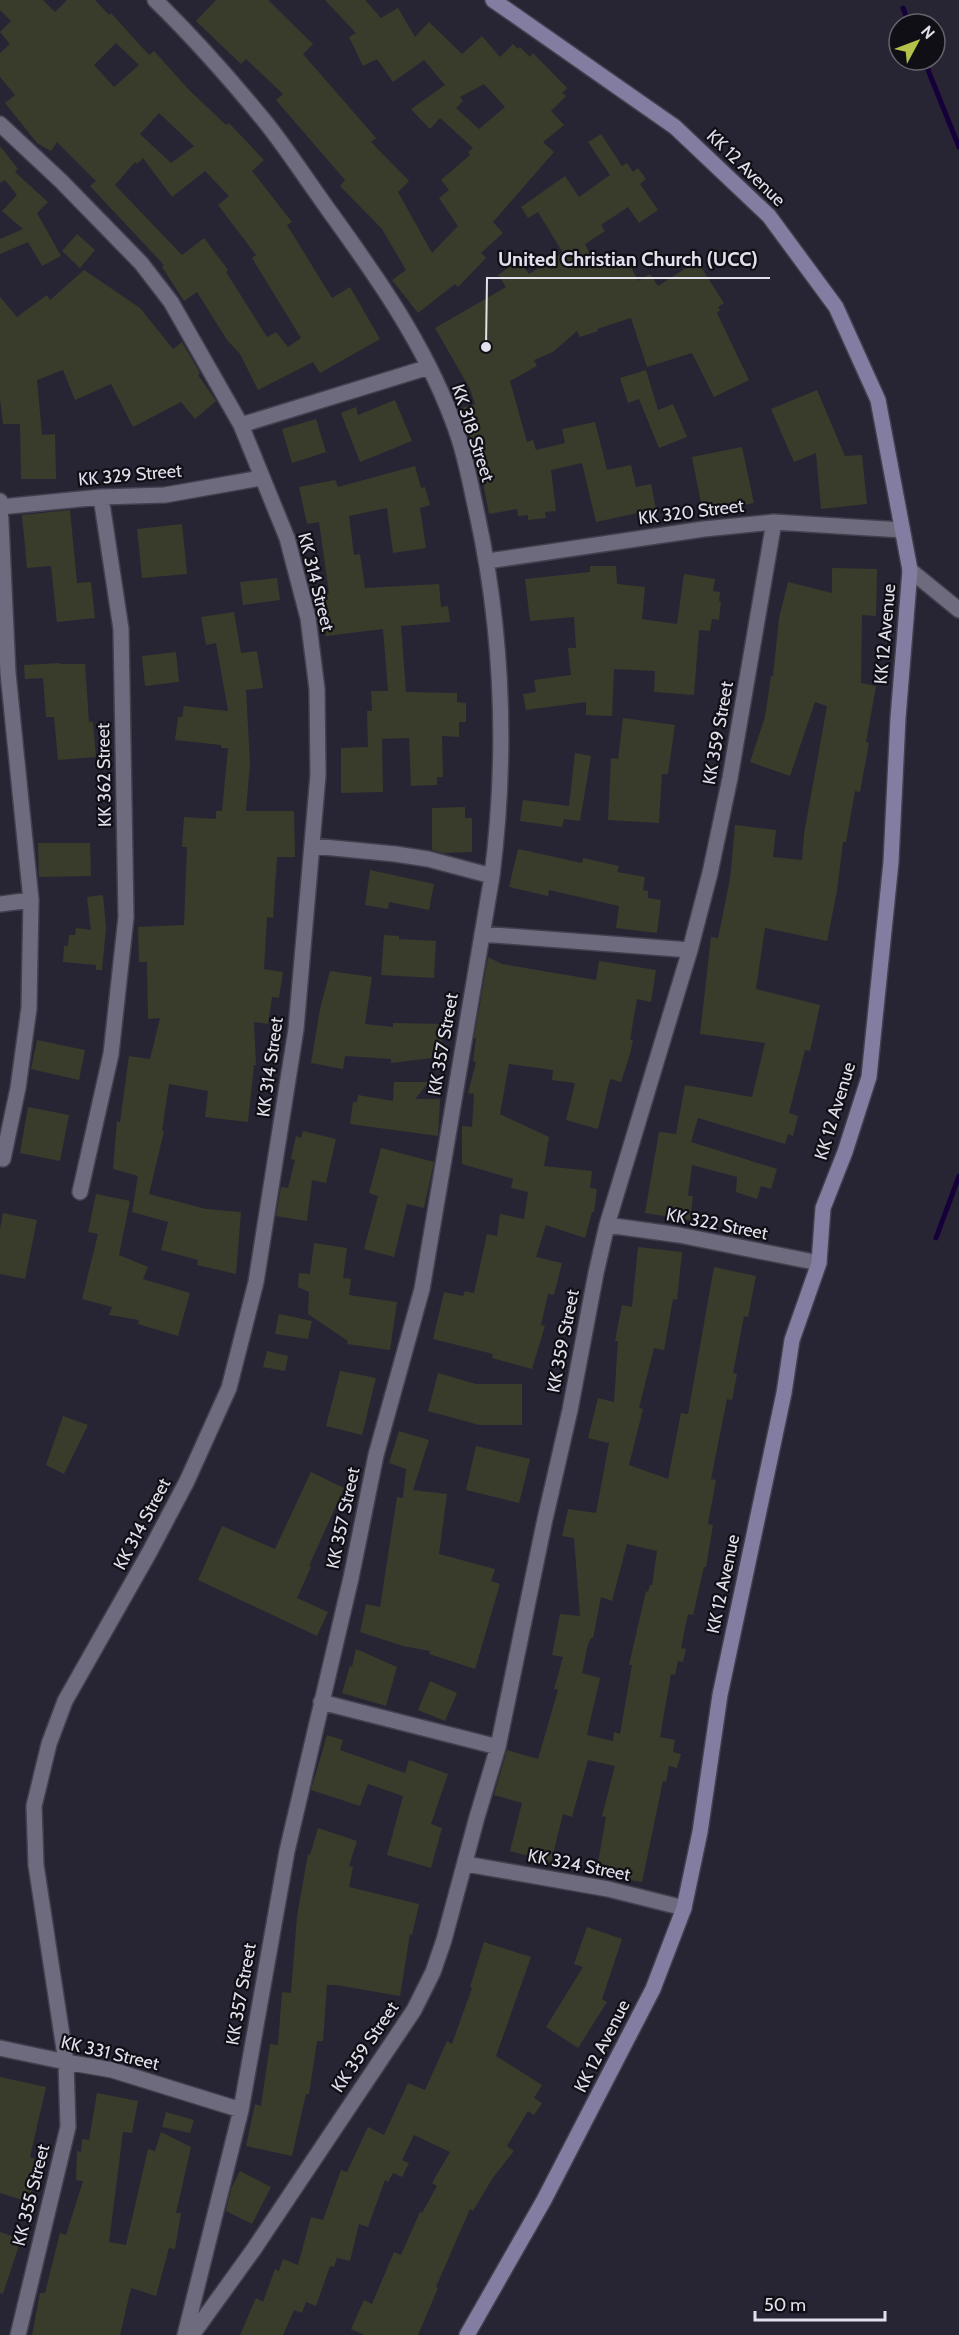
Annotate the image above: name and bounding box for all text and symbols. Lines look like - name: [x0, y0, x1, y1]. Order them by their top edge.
- north arrow: [887, 12, 947, 72]
- text: N: [917, 22, 939, 43]
- street label: KK 12 Avenue: [702, 125, 790, 211]
- callout: United Christian Church (UCC): [487, 240, 770, 278]
- text: United Christian Church (UCC): [498, 247, 758, 271]
- street label: KK 318 Street: [447, 381, 499, 485]
- street label: KK 329 Street: [77, 460, 183, 490]
- street label: KK 320 Street: [637, 495, 745, 529]
- street label: KK 314 Street: [293, 530, 339, 634]
- street label: KK 12 Avenue: [870, 583, 900, 685]
- street label: KK 359 Street: [698, 680, 738, 786]
- street label: KK 362 Street: [92, 723, 116, 827]
- street label: KK 357 Street: [423, 991, 463, 1097]
- street label: KK 314 Street: [252, 1016, 288, 1118]
- street label: KK 12 Avenue: [810, 1060, 860, 1162]
- street label: KK 322 Street: [664, 1203, 770, 1245]
- street label: KK 359 Street: [542, 1288, 584, 1394]
- street label: KK 357 Street: [322, 1465, 364, 1571]
- street label: KK 314 Street: [109, 1474, 175, 1574]
- street label: KK 12 Avenue: [702, 1532, 744, 1636]
- street label: KK 324 Street: [526, 1844, 632, 1886]
- street label: KK 357 Street: [221, 1941, 261, 2047]
- street label: KK 12 Avenue: [569, 1996, 635, 2096]
- street label: KK 359 Street: [327, 1998, 403, 2096]
- street label: KK 331 Street: [59, 2031, 161, 2075]
- street label: KK 355 Street: [8, 2142, 54, 2248]
- scale bar: [755, 2284, 886, 2322]
- text: 50 m: [764, 2294, 806, 2316]

